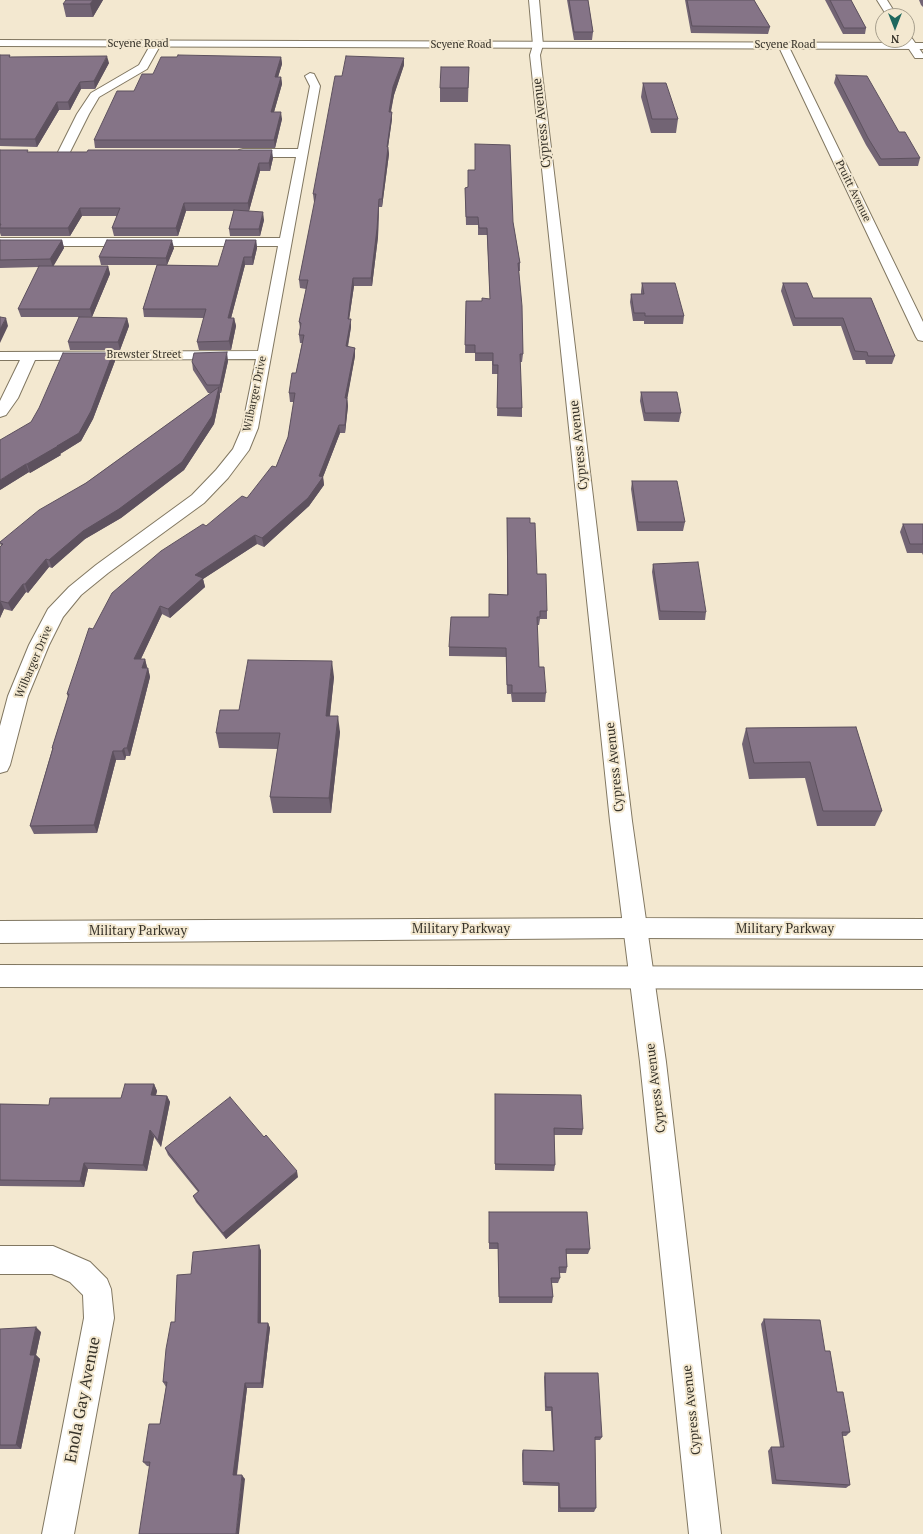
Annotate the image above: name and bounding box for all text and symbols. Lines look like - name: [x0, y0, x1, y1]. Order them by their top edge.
- north arrow: [875, 8, 915, 48]
- text: N: [891, 32, 899, 46]
- street label: Scyene Road: [107, 37, 169, 51]
- street label: Scyene Road: [430, 38, 492, 52]
- street label: Scyene Road: [754, 38, 816, 52]
- street label: Cypress Avenue: [530, 77, 554, 169]
- street label: Pruitt Avenue: [832, 158, 874, 224]
- street label: Brewster Street: [106, 348, 182, 362]
- street label: Wilbarger Drive: [241, 355, 269, 433]
- street label: Cypress Avenue: [567, 399, 591, 491]
- street label: Wilbarger Drive: [13, 624, 55, 700]
- street label: Cypress Avenue: [603, 721, 627, 813]
- street label: Military Parkway: [412, 921, 510, 937]
- street label: Military Parkway: [736, 921, 834, 937]
- street label: Military Parkway: [89, 923, 187, 939]
- street label: Cypress Avenue: [643, 1042, 669, 1134]
- street label: Enola Gay Avenue: [61, 1335, 105, 1465]
- street label: Cypress Avenue: [680, 1364, 704, 1456]

